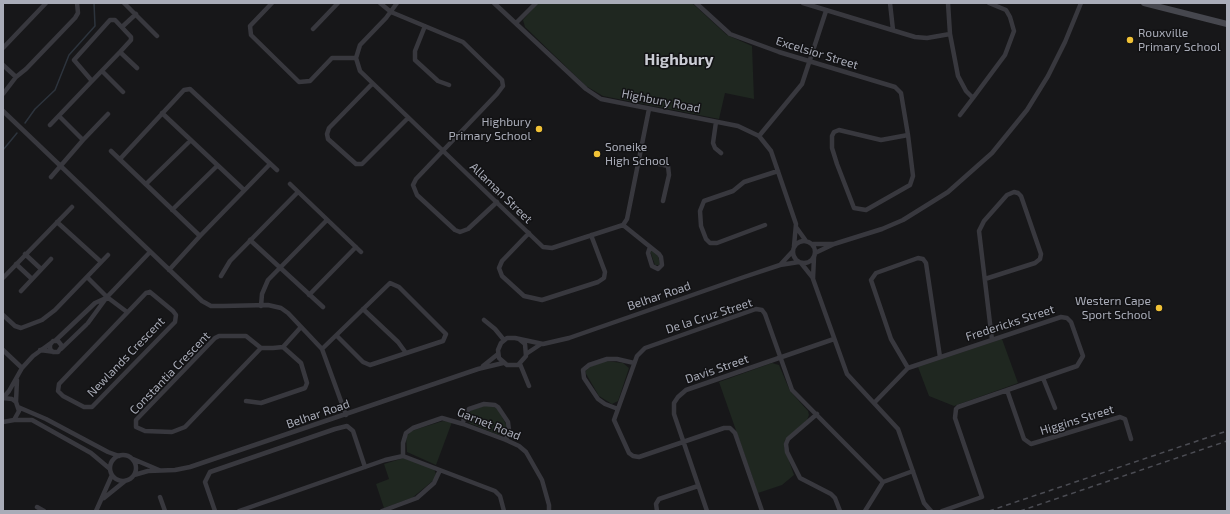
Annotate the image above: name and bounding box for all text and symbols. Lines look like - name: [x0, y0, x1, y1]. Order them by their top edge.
- place label: Rouxville Primary School: [1138, 26, 1221, 54]
- street label: Excelsior Street: [774, 34, 860, 72]
- marker: Rouxville Primary School: [1125, 35, 1135, 45]
- district label: Highbury: [644, 50, 714, 70]
- street label: Highbury Road: [620, 86, 702, 116]
- place label: Highbury Primary School: [448, 115, 531, 143]
- marker: Highbury Primary School: [534, 124, 544, 134]
- place label: Soneike High School: [605, 140, 669, 168]
- marker: Soneike High School: [592, 149, 602, 159]
- street label: Allaman Street: [467, 160, 535, 226]
- street label: Belhar Road: [625, 278, 693, 314]
- place label: Western Cape Sport School: [1075, 294, 1151, 322]
- street label: De la Cruz Street: [664, 295, 754, 337]
- street label: Fredericks Street: [964, 302, 1056, 344]
- marker: Western Cape Sport School: [1154, 303, 1164, 313]
- street label: Newlands Crescent: [84, 314, 168, 400]
- street label: Constantia Crescent: [127, 329, 213, 417]
- street label: Davis Street: [683, 351, 751, 387]
- street label: Belhar Road: [284, 396, 352, 432]
- street label: Higgins Street: [1038, 402, 1116, 438]
- street label: Garnet Road: [455, 405, 523, 443]

